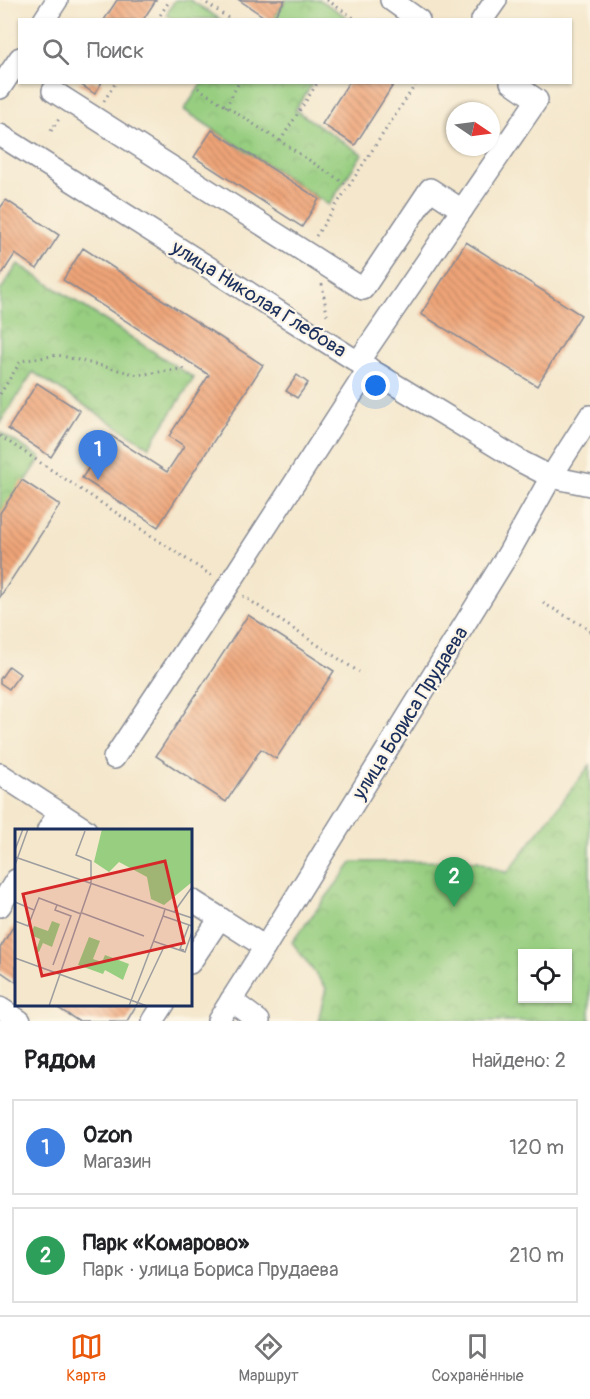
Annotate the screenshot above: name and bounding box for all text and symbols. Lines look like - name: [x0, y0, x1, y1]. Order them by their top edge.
- search box: [18, 18, 572, 84]
- icon: search: [39, 35, 72, 68]
- text: Поиск: [87, 37, 144, 65]
- north arrow: [446, 102, 500, 156]
- street label: улица Николая Глебова: [166, 234, 351, 363]
- your location: [361, 371, 390, 400]
- pin: 1: [78, 430, 118, 480]
- street label: улица Бориса Прудаева: [346, 622, 473, 805]
- inset map: [15, 829, 192, 1006]
- pin: 2: [434, 858, 474, 907]
- map controls: [518, 949, 572, 1003]
- button: locate: [518, 949, 572, 1003]
- text: Рядом: [24, 1044, 96, 1076]
- text: Найдено: 2: [471, 1048, 566, 1073]
- text: Ozon: [83, 1121, 132, 1149]
- text: 1: [42, 1135, 49, 1160]
- text: 120 m: [509, 1135, 564, 1160]
- text: Магазин: [83, 1149, 151, 1174]
- text: Парк «Комарово»: [83, 1229, 249, 1257]
- text: 2: [40, 1243, 51, 1268]
- text: 210 m: [509, 1243, 564, 1268]
- text: Парк · улица Бориса Прудаева: [83, 1257, 339, 1282]
- tab: Карта: [66, 1330, 106, 1386]
- tab: Маршрут: [239, 1330, 299, 1386]
- tab: Сохранённые: [431, 1330, 524, 1386]

